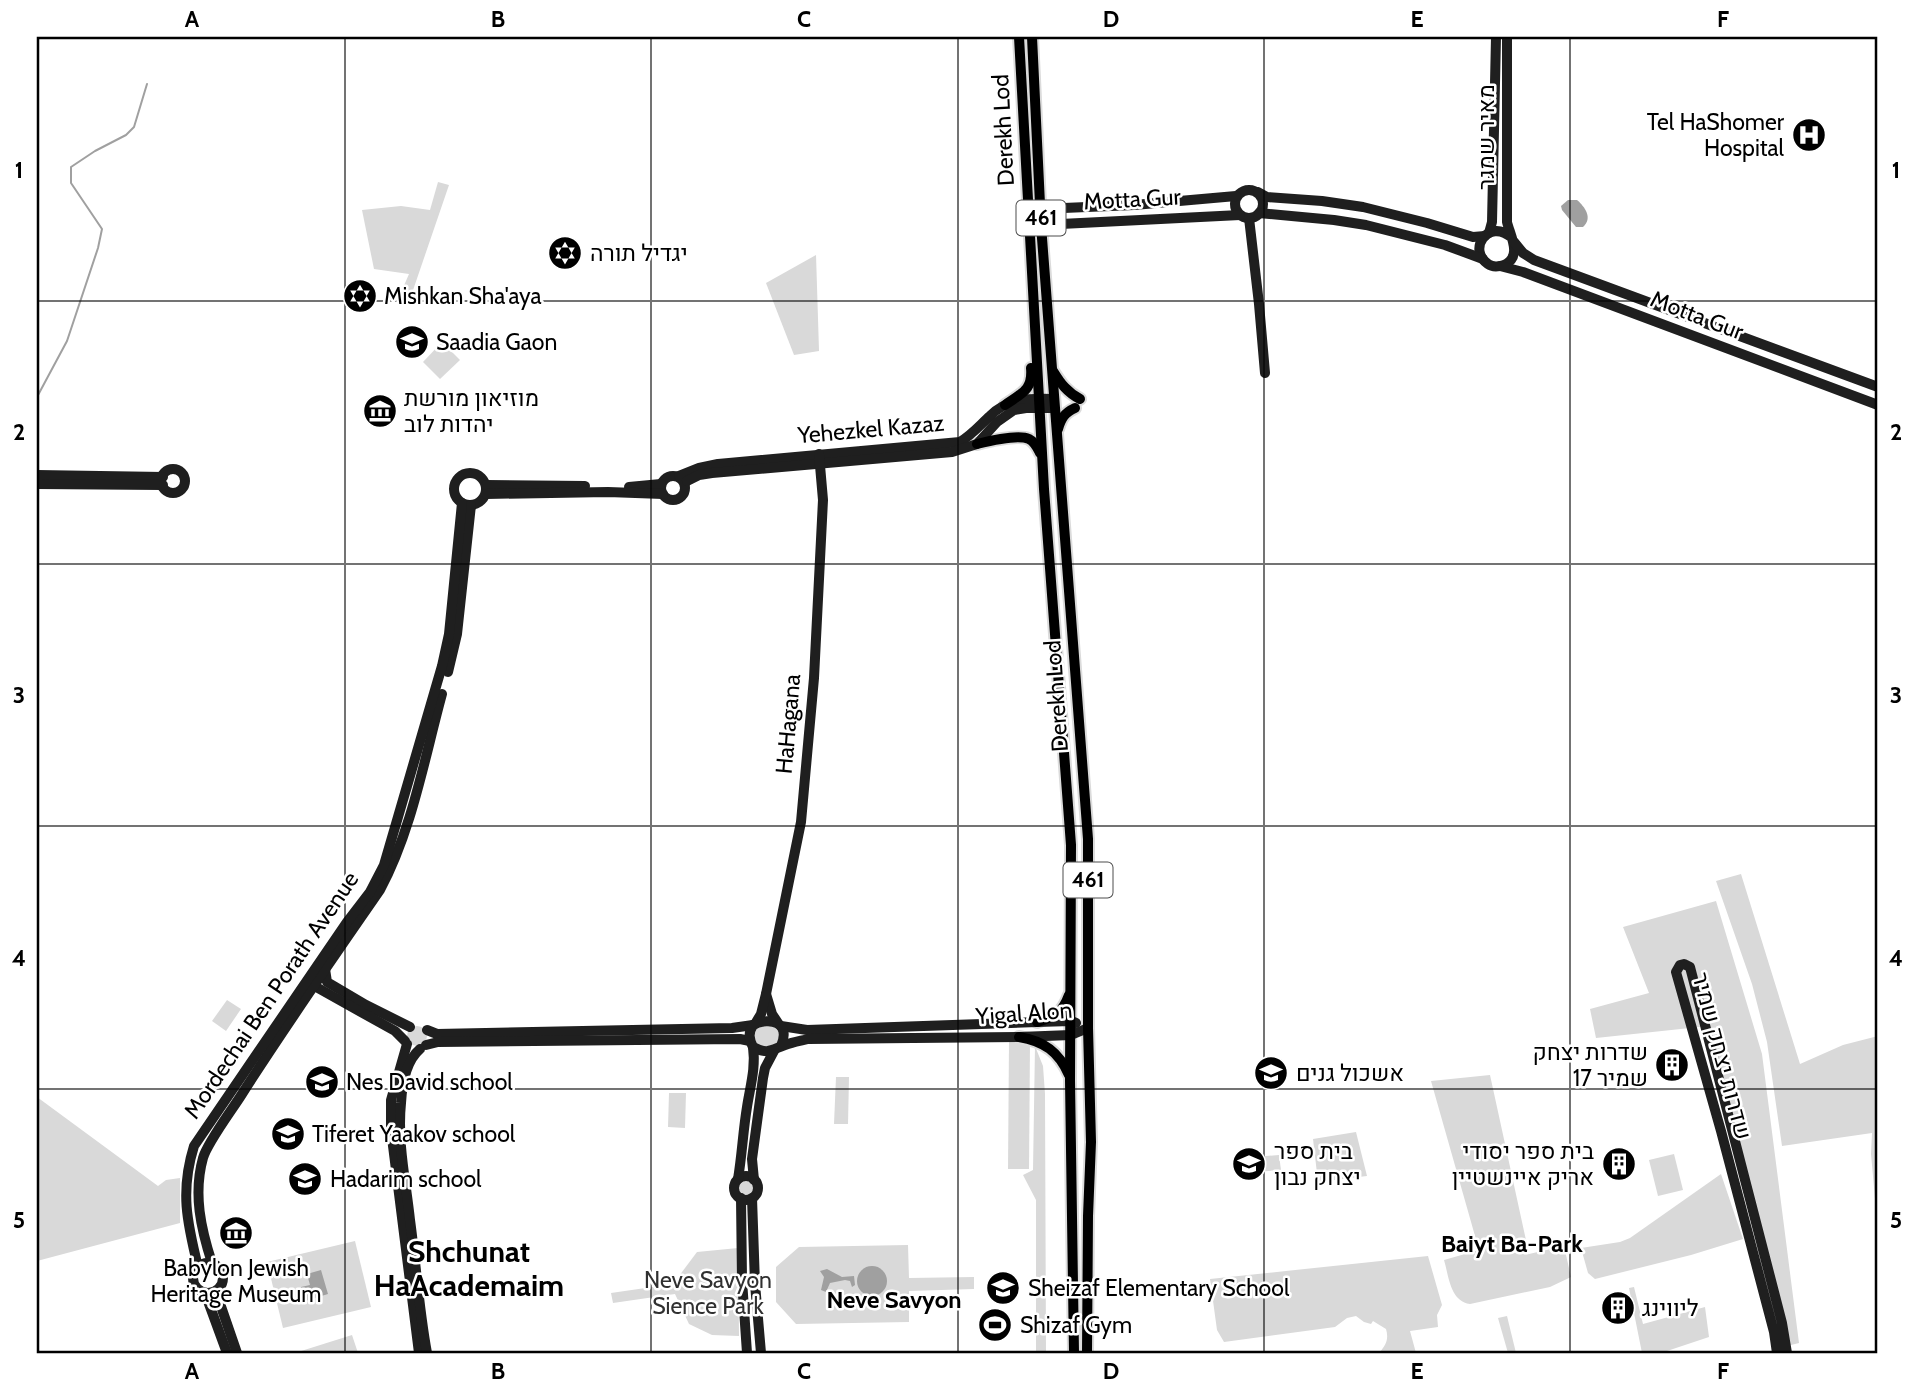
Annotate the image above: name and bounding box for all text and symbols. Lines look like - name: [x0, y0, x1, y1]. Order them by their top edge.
- text: A: [185, 5, 200, 33]
- text: B: [491, 5, 505, 33]
- text: C: [797, 5, 811, 33]
- text: D: [1103, 5, 1119, 33]
- text: E: [1410, 5, 1424, 33]
- text: F: [1717, 5, 1729, 33]
- street label: Derekh Lod: [986, 73, 1020, 187]
- street label: מאיר שמגר: [1472, 84, 1500, 190]
- place label: Tel HaShomer Hospital: [1647, 108, 1785, 162]
- hospital icon: Tel HaShomer Hospital: [1790, 116, 1828, 154]
- text: 1: [15, 156, 23, 184]
- text: 1: [1892, 156, 1900, 184]
- street label: Motta Gur: [1083, 182, 1182, 216]
- road number: 461: [1016, 200, 1066, 235]
- synagogue icon: יגדיל תורה: [546, 234, 584, 272]
- place label: יגדיל תורה: [590, 239, 688, 267]
- synagogue icon: Mishkan Sha'aya: [341, 277, 379, 315]
- place label: Mishkan Sha'aya: [384, 282, 542, 310]
- street label: Motta Gur: [1647, 285, 1748, 346]
- school or university icon: Saadia Gaon: [393, 323, 431, 361]
- place label: Saadia Gaon: [436, 328, 557, 356]
- place label: מוזיאון מורשת יהדות לוב: [404, 384, 539, 438]
- museum icon: מוזיאון מורשת יהדות לוב: [361, 392, 399, 430]
- street label: Yehezkel Kazaz: [796, 409, 946, 449]
- text: 2: [13, 418, 25, 446]
- text: 2: [1890, 418, 1902, 446]
- street label: Derekh Lod: [1038, 639, 1074, 753]
- street label: HaHagana: [770, 673, 806, 775]
- text: 3: [13, 681, 25, 709]
- text: 3: [1890, 681, 1902, 709]
- road number: 461: [1064, 862, 1112, 898]
- street label: Mordechai Ben Porath Avenue: [178, 866, 364, 1124]
- text: 4: [12, 944, 26, 972]
- text: 4: [1889, 944, 1903, 972]
- street label: שדרות יצחק שמיר: [1686, 969, 1758, 1143]
- street label: Yigal Alon: [974, 996, 1073, 1030]
- place label: שדרות יצחק שמיר 17: [1532, 1038, 1648, 1092]
- building icon: שדרות יצחק שמיר 17: [1653, 1046, 1691, 1084]
- school or university icon: אשכול גנים: [1252, 1054, 1290, 1092]
- place label: אשכול גנים: [1296, 1059, 1404, 1087]
- school or university icon: Nes David school: [303, 1063, 341, 1101]
- place label: Nes David school: [346, 1068, 513, 1096]
- school or university icon: Tiferet Yaakov school: [269, 1115, 307, 1153]
- place label: Tiferet Yaakov school: [312, 1120, 516, 1148]
- place label: בית ספר יצחק נבון: [1274, 1137, 1361, 1191]
- place label: בית ספר יסודי אריק איינשטיין: [1452, 1137, 1594, 1191]
- school or university icon: בית ספר יצחק נבון: [1230, 1145, 1268, 1183]
- building icon: בית ספר יסודי אריק איינשטיין: [1600, 1145, 1638, 1183]
- school or university icon: Hadarim school: [286, 1160, 324, 1198]
- place label: Hadarim school: [330, 1165, 482, 1193]
- text: 5: [13, 1206, 25, 1234]
- text: 5: [1890, 1206, 1902, 1234]
- museum icon: Babylon Jewish Heritage Museum: [217, 1214, 255, 1252]
- district label: Baiyt Ba-Park: [1441, 1229, 1583, 1258]
- district label: Shchunat HaAcademaim: [374, 1233, 564, 1304]
- place label: Babylon Jewish Heritage Museum: [150, 1254, 322, 1308]
- park label: Neve Savyon Sience Park: [644, 1266, 772, 1320]
- school or university icon: Sheizaf Elementary School: [984, 1269, 1022, 1307]
- place label: Sheizaf Elementary School: [1028, 1274, 1290, 1302]
- district label: Neve Savyon: [826, 1285, 962, 1314]
- building icon: ליווינג: [1599, 1289, 1637, 1327]
- place label: ליווינג: [1642, 1294, 1699, 1322]
- sports icon: Shizaf Gym: [976, 1306, 1014, 1344]
- place label: Shizaf Gym: [1020, 1311, 1132, 1339]
- text: A: [185, 1357, 200, 1385]
- text: B: [491, 1357, 505, 1385]
- text: C: [797, 1357, 811, 1385]
- text: D: [1103, 1357, 1119, 1385]
- text: E: [1410, 1357, 1424, 1385]
- text: F: [1717, 1357, 1729, 1385]

